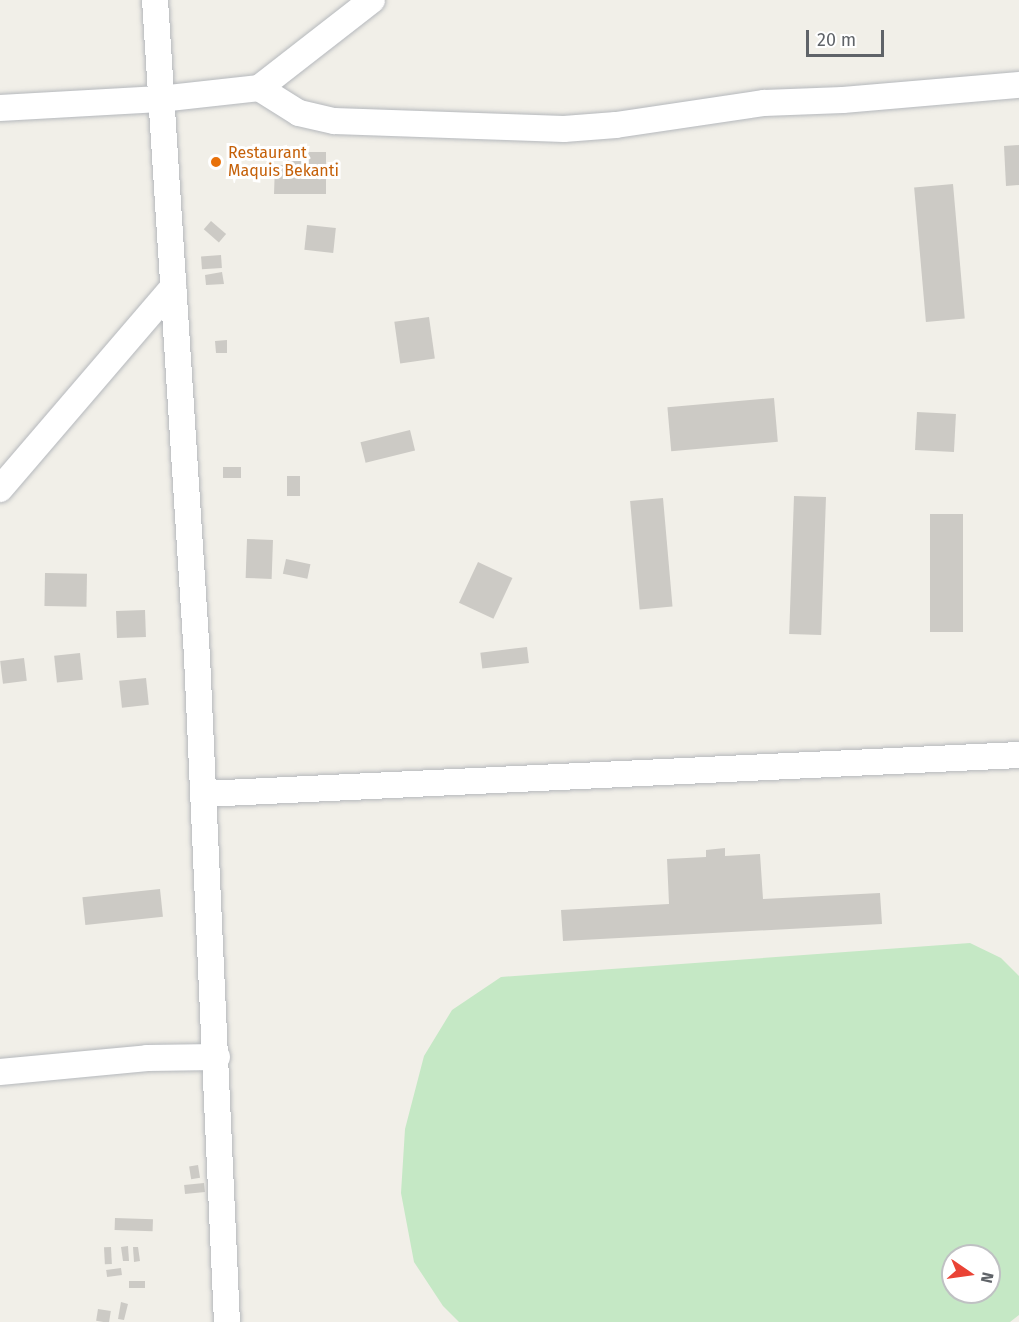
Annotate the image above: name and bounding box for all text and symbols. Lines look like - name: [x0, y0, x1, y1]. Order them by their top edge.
- scale bar: [809, 18, 887, 56]
- text: 20 m: [817, 29, 856, 51]
- place label: Restaurant Maquis Bekanti: [228, 143, 339, 181]
- marker: Restaurant Maquis Bekanti: [209, 155, 223, 169]
- north arrow: [941, 1244, 1001, 1304]
- text: N: [977, 1270, 998, 1285]

